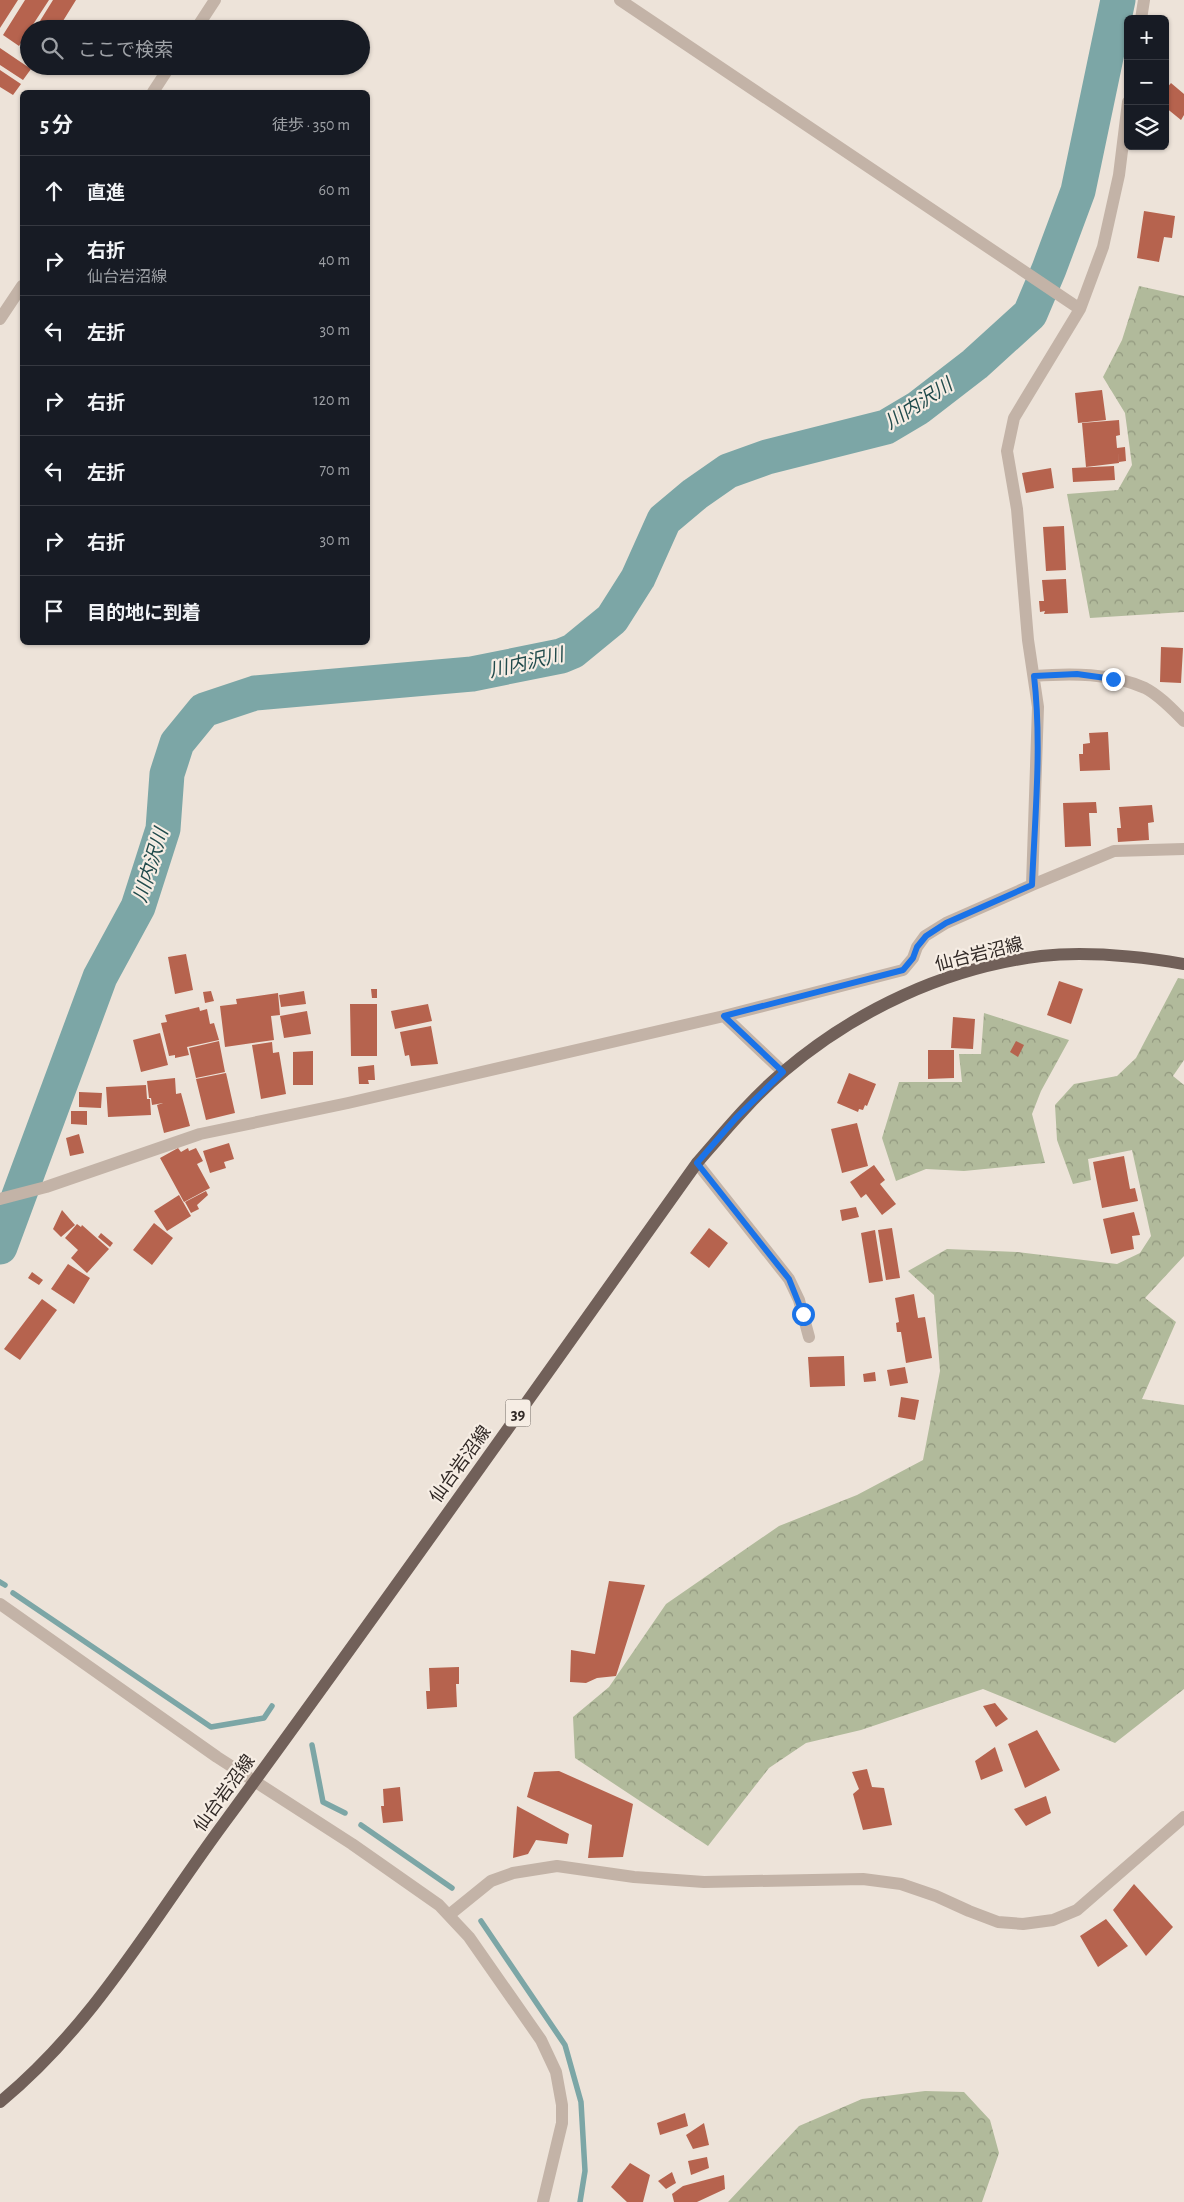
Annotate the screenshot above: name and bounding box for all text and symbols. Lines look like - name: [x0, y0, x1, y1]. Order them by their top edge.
- map controls: [1124, 15, 1169, 150]
- button: +: [1124, 15, 1169, 60]
- search box: [20, 20, 370, 75]
- icon: search: [38, 34, 66, 62]
- text: ここで検索: [78, 41, 173, 60]
- button: −: [1124, 60, 1169, 105]
- button: layers: [1124, 105, 1169, 150]
- text: 5 分: [40, 115, 73, 136]
- text: 徒歩 · 350 m: [272, 117, 350, 133]
- icon: ahead: [40, 177, 68, 205]
- text: 60 m: [319, 182, 350, 198]
- text: 直進: [87, 184, 125, 203]
- text: 右折: [87, 242, 125, 261]
- icon: right: [40, 247, 68, 275]
- text: 40 m: [318, 252, 350, 268]
- text: 仙台岩沼線: [87, 269, 167, 285]
- icon: left: [40, 317, 68, 345]
- text: 30 m: [320, 322, 350, 338]
- text: 左折: [87, 324, 125, 343]
- water label: 川内沢川: [881, 374, 958, 433]
- icon: right: [40, 387, 68, 415]
- text: 120 m: [313, 392, 350, 408]
- text: 右折: [87, 394, 125, 413]
- icon: left: [40, 457, 68, 485]
- text: 70 m: [319, 462, 350, 478]
- text: 左折: [87, 464, 125, 483]
- icon: right: [40, 527, 68, 555]
- text: 30 m: [320, 532, 350, 548]
- text: 右折: [87, 534, 125, 553]
- icon: arrive: [40, 597, 68, 625]
- text: 目的地に到着: [87, 604, 201, 623]
- water label: 川内沢川: [487, 644, 567, 681]
- route end: [1102, 668, 1125, 691]
- water label: 川内沢川: [130, 824, 172, 905]
- street label: 仙台岩沼線: [933, 933, 1025, 975]
- route start: [792, 1303, 815, 1326]
- road number: 39: [506, 1400, 530, 1426]
- street label: 仙台岩沼線: [425, 1422, 495, 1506]
- street label: 仙台岩沼線: [189, 1751, 259, 1835]

